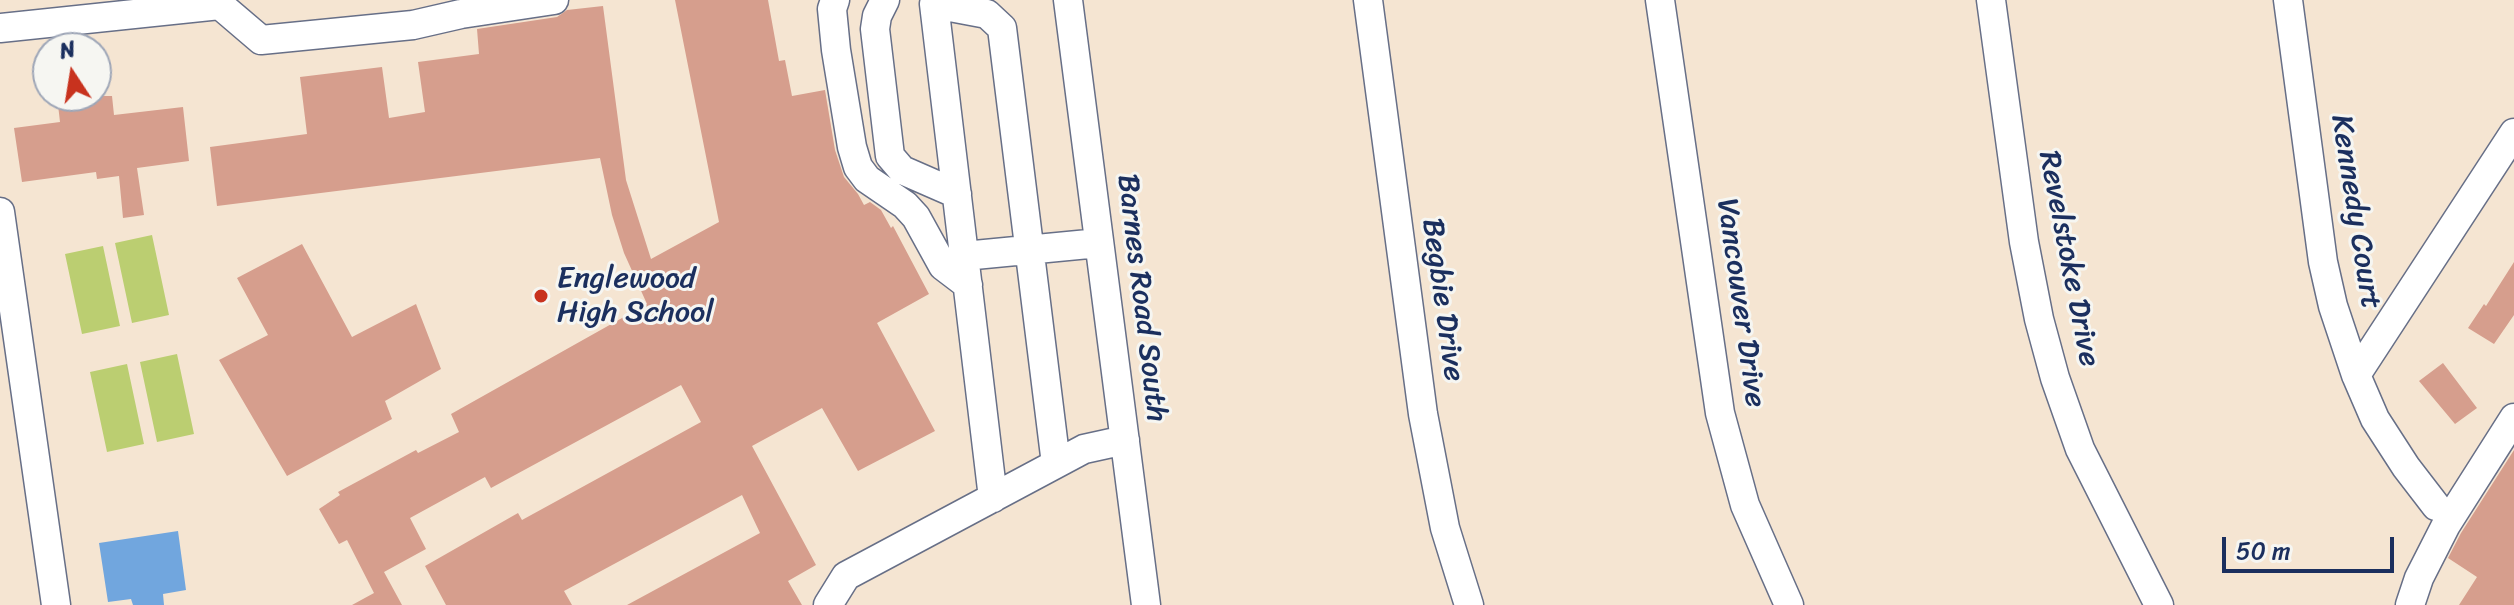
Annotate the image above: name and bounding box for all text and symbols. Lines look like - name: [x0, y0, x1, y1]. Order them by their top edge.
- text: N: [56, 29, 79, 71]
- north arrow: [32, 32, 112, 112]
- street label: Kennedy Court: [2322, 112, 2388, 312]
- street label: Revelstoke Drive: [2029, 148, 2107, 370]
- street label: Barnes Road South: [1108, 172, 1174, 424]
- street label: Vancouver Drive: [1708, 196, 1772, 410]
- street label: Begbie Drive: [1413, 216, 1471, 384]
- place label: Englewood High School: [557, 261, 714, 332]
- marker: Englewood High School: [532, 287, 550, 305]
- scale bar: [2226, 521, 2398, 571]
- text: 50 m: [2236, 530, 2291, 572]

